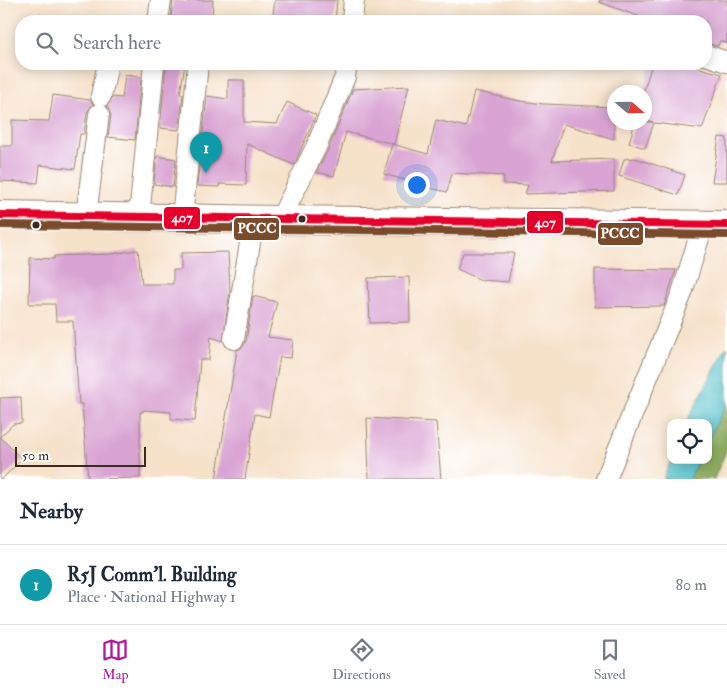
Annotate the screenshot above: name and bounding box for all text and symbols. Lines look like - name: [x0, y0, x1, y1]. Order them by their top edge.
- search box: [15, 15, 712, 70]
- icon: search: [33, 29, 61, 57]
- text: Search here: [73, 31, 161, 55]
- north arrow: [607, 85, 652, 130]
- pin: 1: [190, 132, 222, 173]
- your location: [404, 172, 430, 198]
- line badge: 407: [163, 206, 201, 230]
- text: 407: [170, 209, 193, 226]
- line badge: 407: [526, 210, 564, 234]
- unlabelled marker: [297, 214, 307, 224]
- text: 407: [533, 214, 556, 231]
- line badge: PCCC: [233, 217, 280, 241]
- unlabelled marker: [31, 220, 41, 230]
- text: PCCC: [238, 220, 276, 237]
- line badge: PCCC: [597, 222, 644, 246]
- text: PCCC: [601, 225, 639, 242]
- map controls: [667, 419, 712, 464]
- button: locate: [667, 419, 712, 464]
- scale bar: [15, 444, 146, 467]
- text: 50 m: [22, 447, 49, 464]
- text: Nearby: [20, 498, 83, 525]
- text: R5J Comm'l. Building: [67, 563, 236, 587]
- text: 1: [33, 575, 39, 595]
- text: 80 m: [676, 575, 707, 595]
- text: Place · National Highway 1: [67, 587, 236, 607]
- tab: Map: [101, 636, 129, 683]
- tab: Directions: [332, 636, 391, 683]
- tab: Saved: [594, 636, 626, 683]

